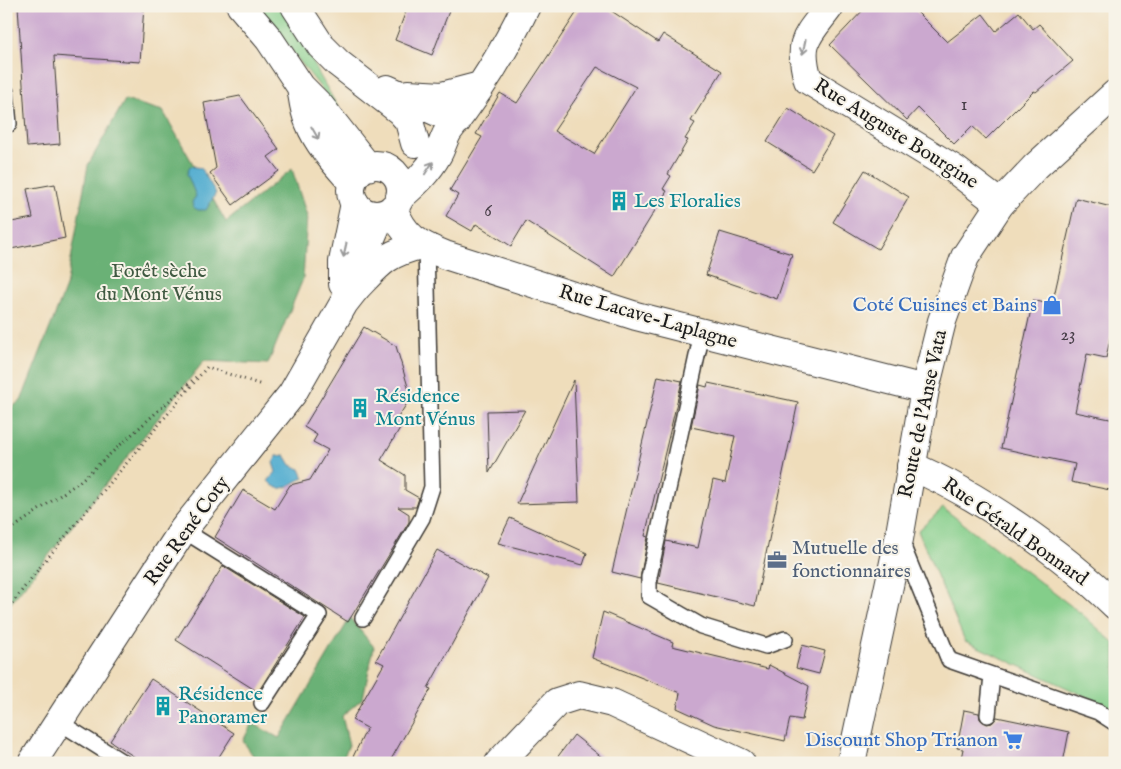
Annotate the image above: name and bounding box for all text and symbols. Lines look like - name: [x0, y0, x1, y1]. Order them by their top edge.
- one-way arrow: [799, 39, 809, 55]
- street label: Rue Auguste Bourgine: [809, 73, 983, 195]
- house number: 1: [961, 94, 967, 117]
- one-way arrow: [310, 126, 320, 141]
- one-way arrow: [424, 161, 434, 175]
- place label: Les Floralies: [634, 189, 741, 214]
- building icon: Les Floralies: [608, 190, 630, 212]
- house number: 6: [484, 200, 492, 223]
- one-way arrow: [340, 242, 350, 258]
- park label: Forêt sèche du Mont Vénus: [96, 259, 222, 307]
- street label: Rue Lacave-Laplagne: [556, 280, 740, 354]
- place label: Coté Cuisines et Bains: [853, 293, 1037, 318]
- shop icon: Coté Cuisines et Bains: [1041, 294, 1063, 316]
- house number: 23: [1060, 324, 1076, 347]
- street label: Route de l'Anse Vata: [893, 327, 953, 501]
- place label: Résidence Mont Vénus: [375, 384, 475, 432]
- building icon: Résidence Mont Vénus: [349, 397, 371, 419]
- street label: Rue René Coty: [139, 471, 235, 591]
- street label: Rue Gérald Bonnard: [937, 472, 1093, 592]
- place label: Mutuelle des fonctionnaires: [792, 536, 911, 584]
- office icon: Mutuelle des fonctionnaires: [766, 549, 788, 571]
- place label: Résidence Panoramer: [178, 682, 268, 730]
- building icon: Résidence Panoramer: [152, 695, 174, 717]
- place label: Discount Shop Trianon: [805, 728, 998, 753]
- supermarket icon: Discount Shop Trianon: [1002, 729, 1024, 751]

